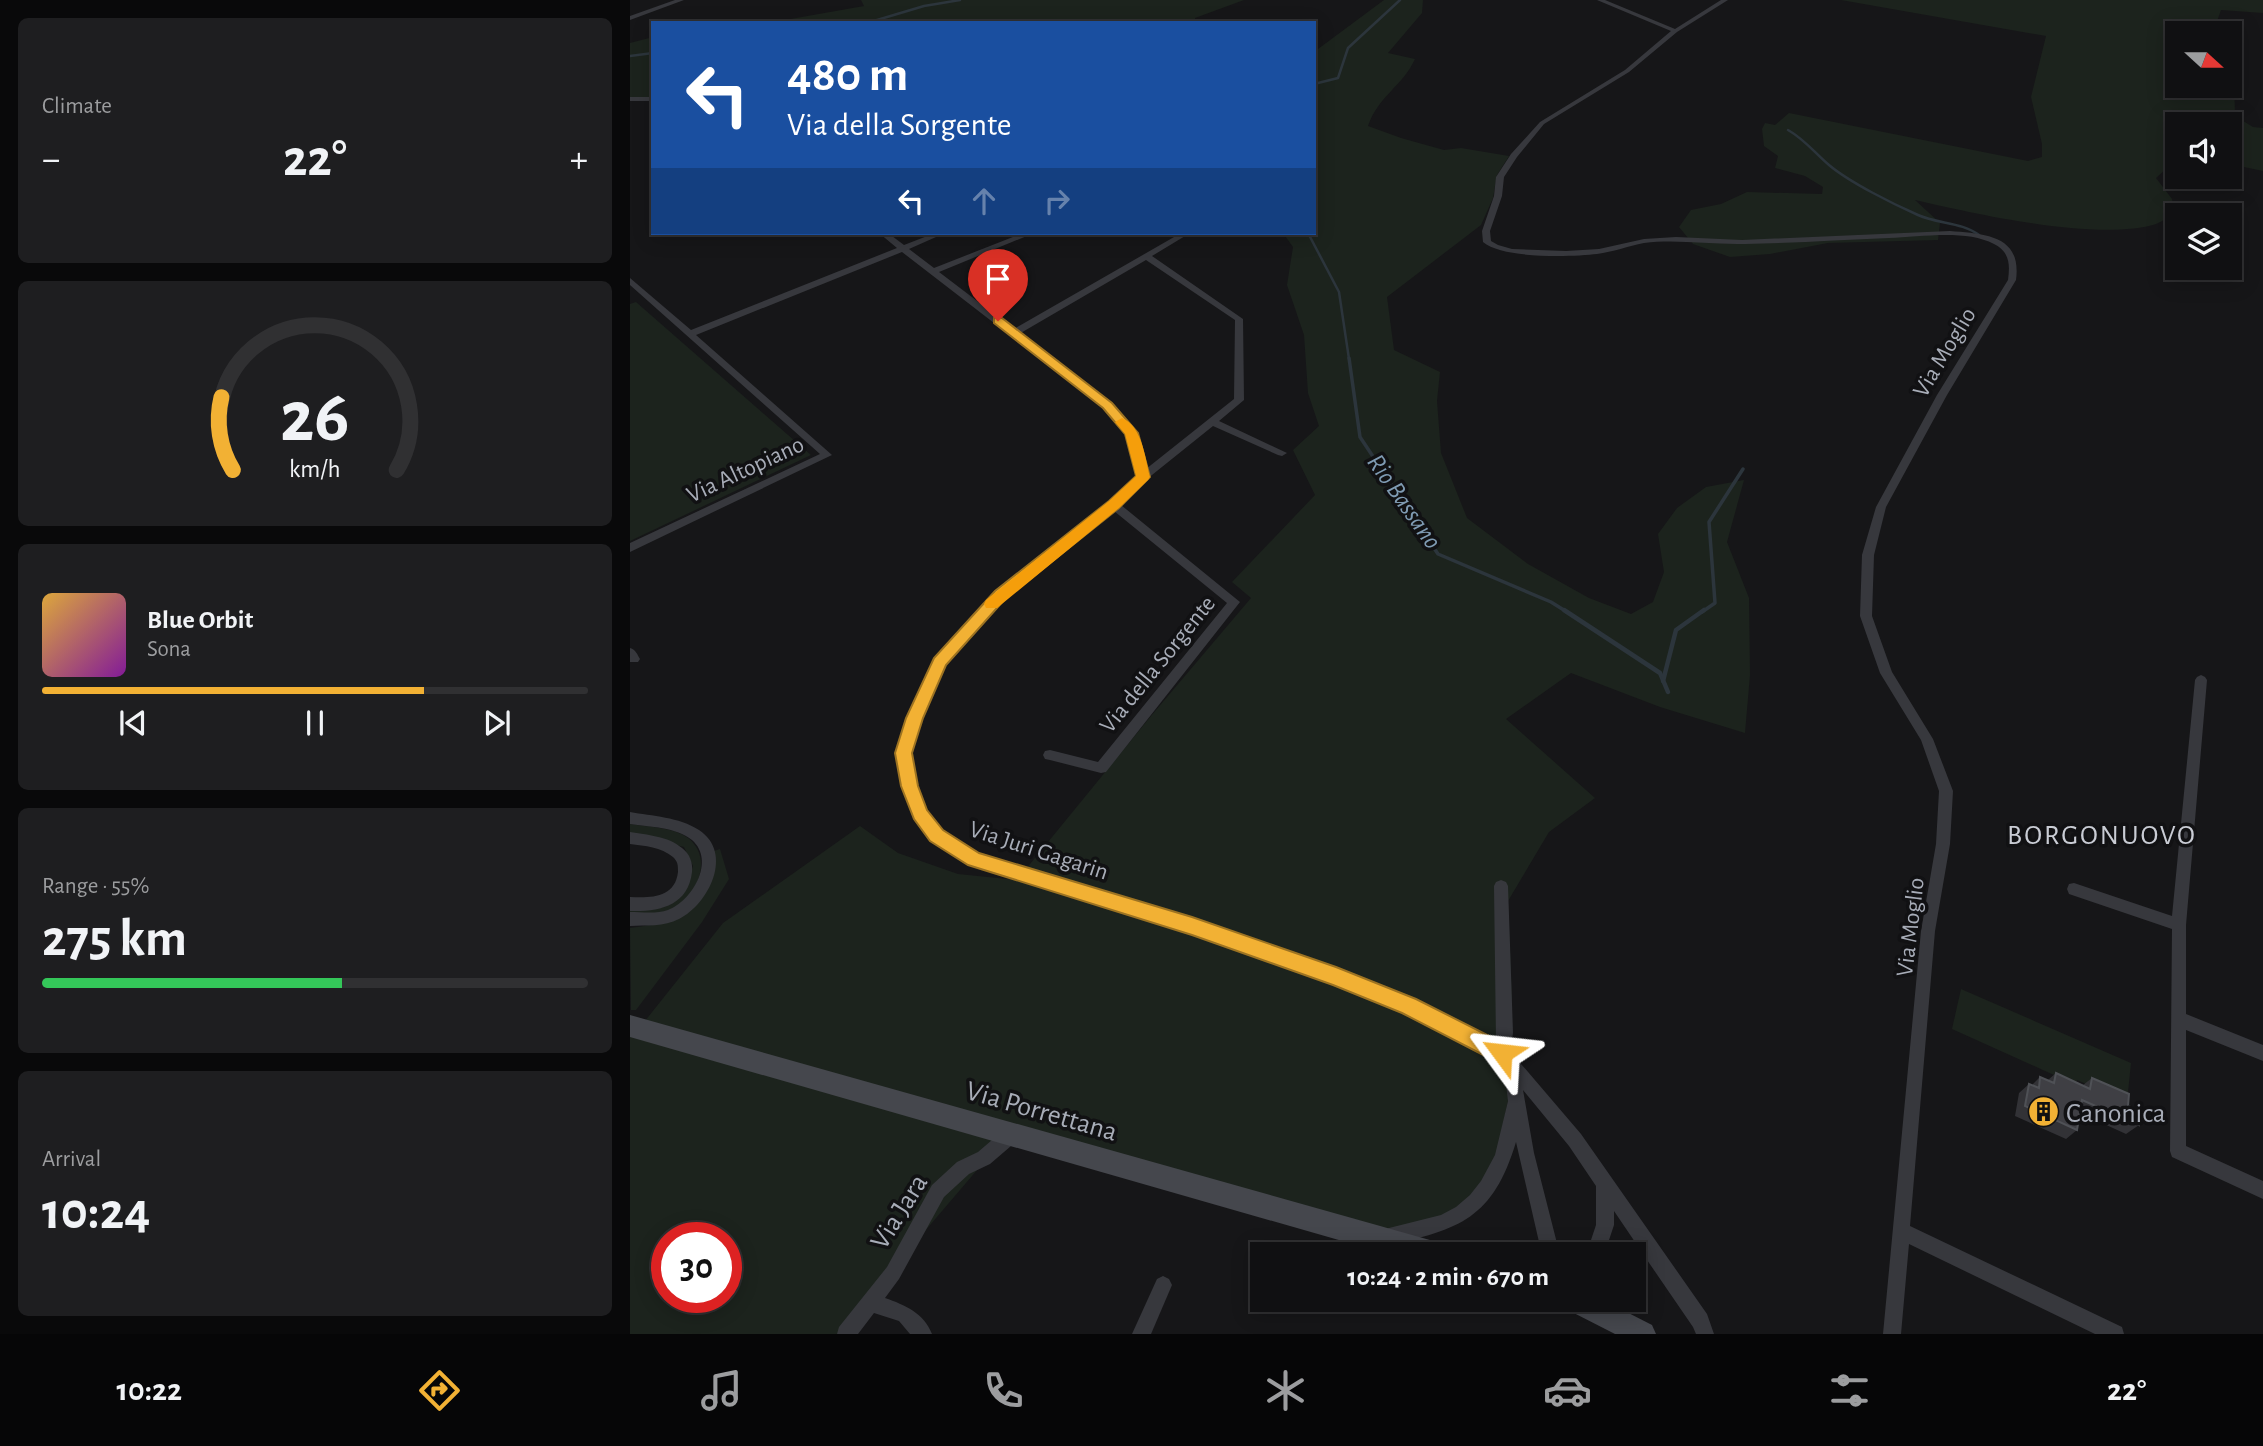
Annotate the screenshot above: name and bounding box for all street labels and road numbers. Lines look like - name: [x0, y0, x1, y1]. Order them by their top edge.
- street label: Via Moglio: [1909, 304, 1981, 401]
- street label: Via Altopiano: [683, 432, 808, 507]
- street label: Via della Sorgente: [1095, 592, 1220, 738]
- street label: Via Juri Gagarin: [966, 817, 1111, 885]
- street label: Via Moglio: [1893, 876, 1929, 978]
- street label: Via Porrettana: [963, 1077, 1120, 1147]
- street label: Via Jara: [866, 1170, 933, 1255]

